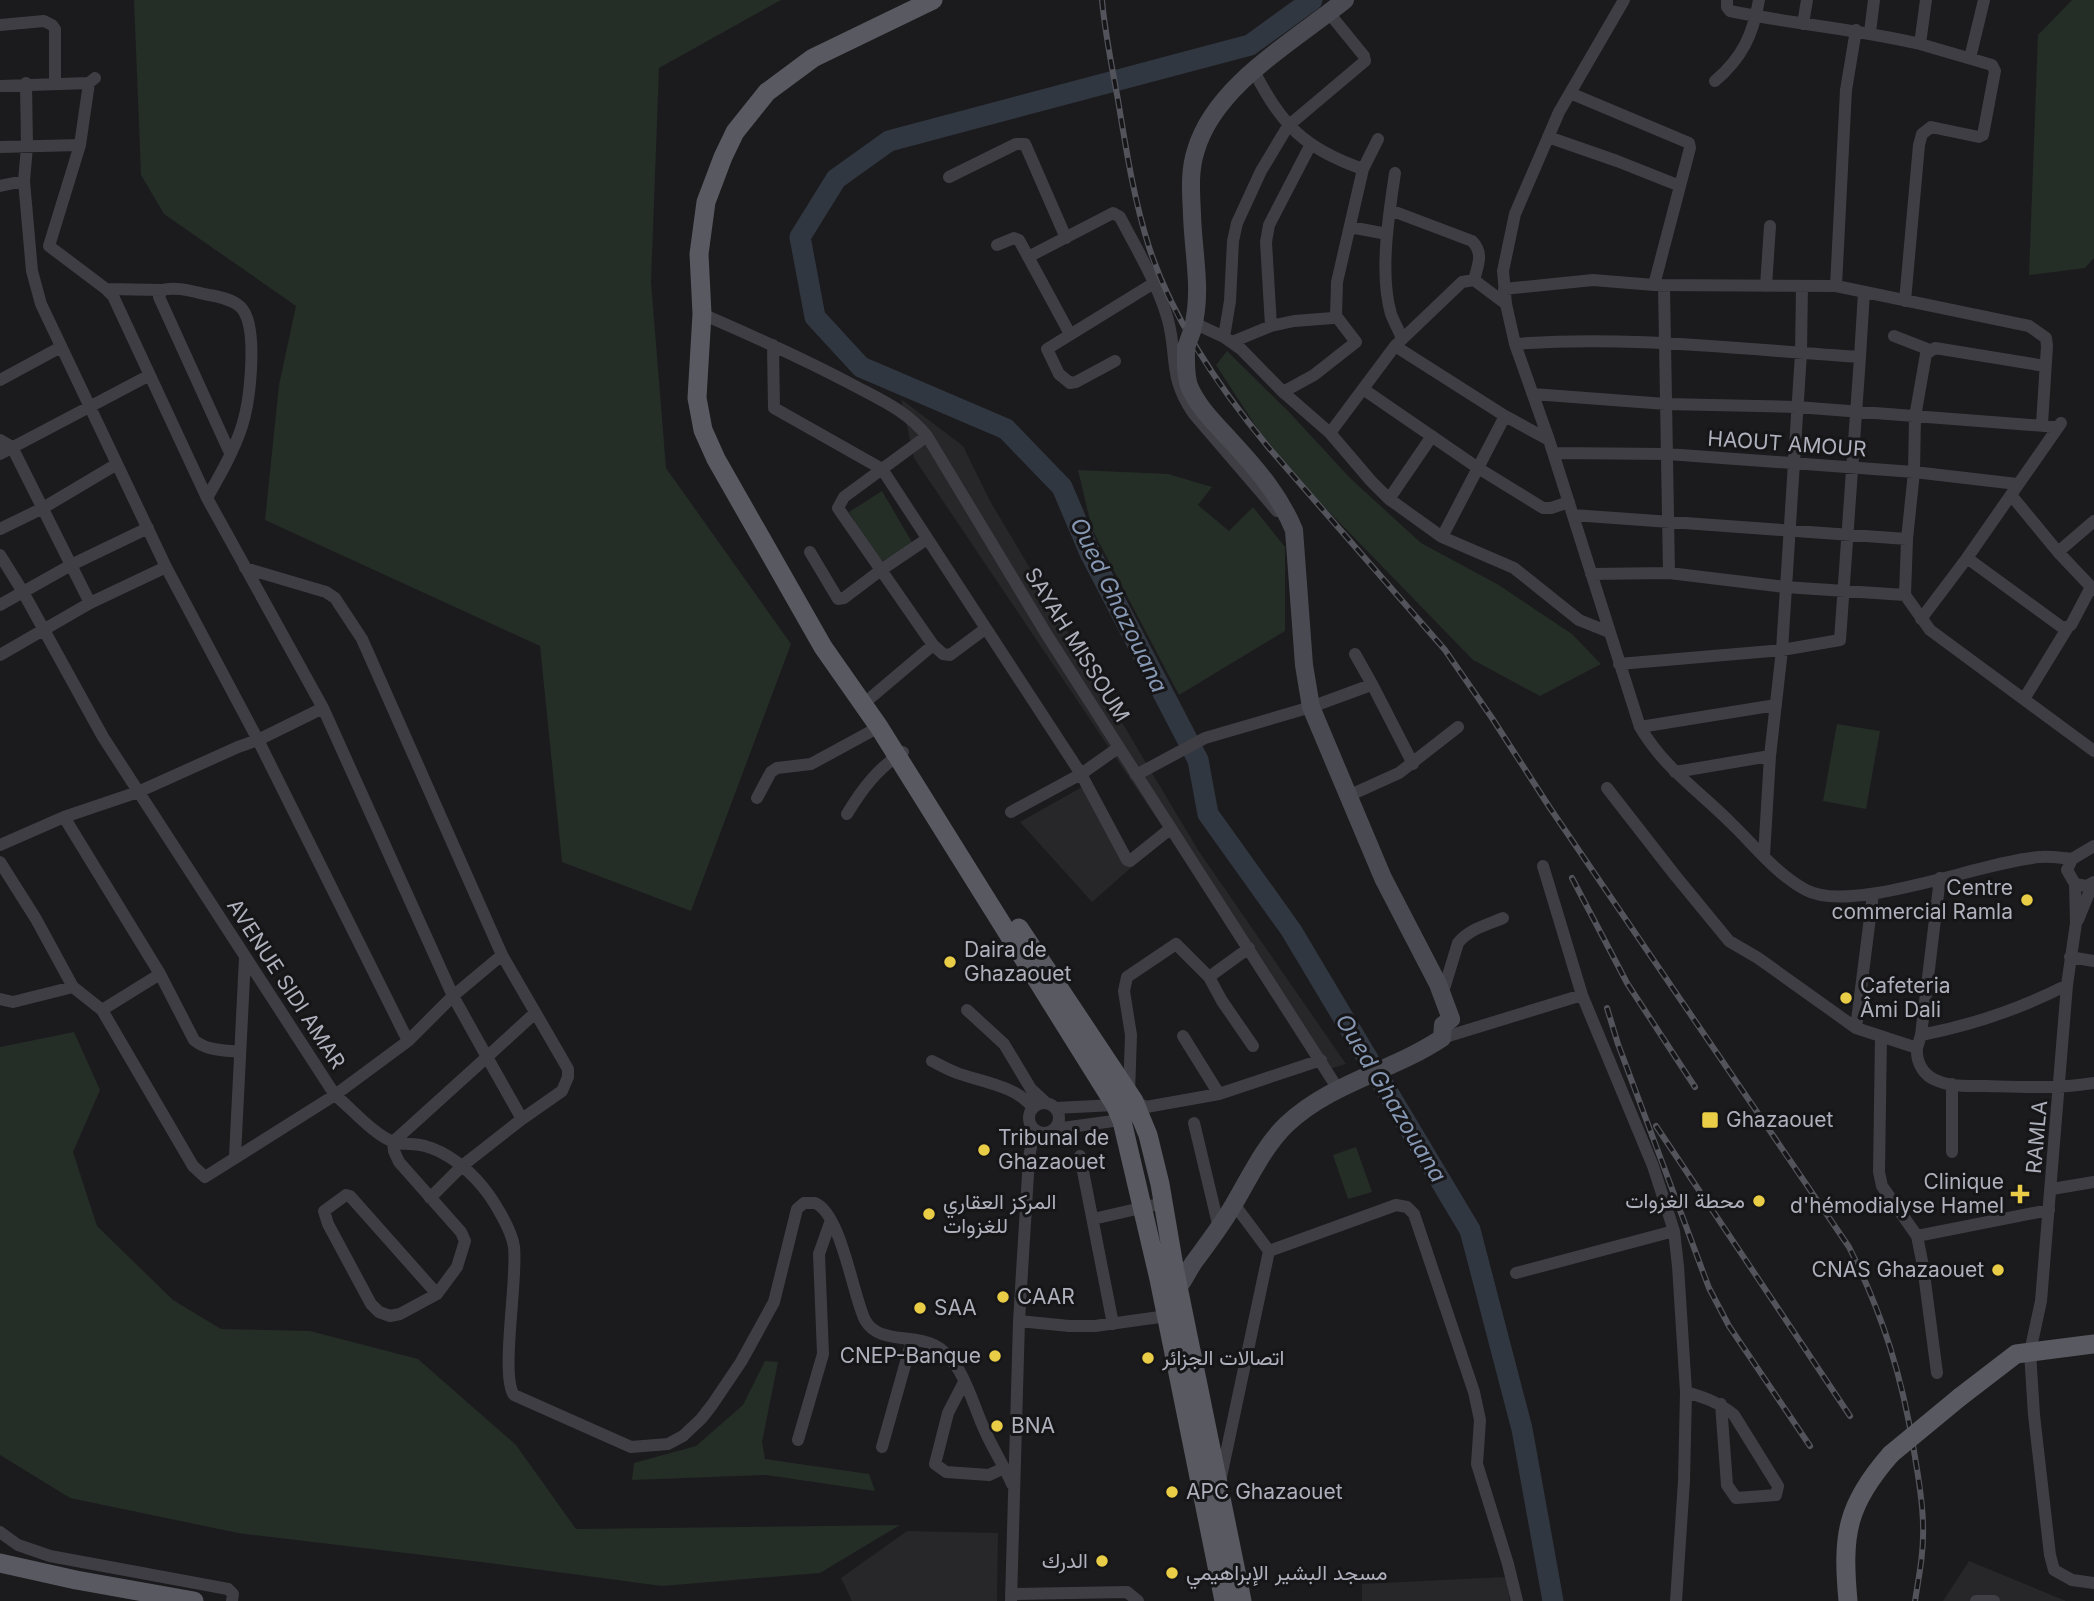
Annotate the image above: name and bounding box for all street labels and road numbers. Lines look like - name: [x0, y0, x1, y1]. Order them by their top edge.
- street label: HAOUT AMOUR: [1707, 425, 1867, 462]
- street label: SAYAH MISSOUM: [1020, 563, 1135, 727]
- street label: AVENUE SIDI AMAR: [222, 894, 351, 1073]
- street label: RAMLA: [2021, 1099, 2052, 1175]

